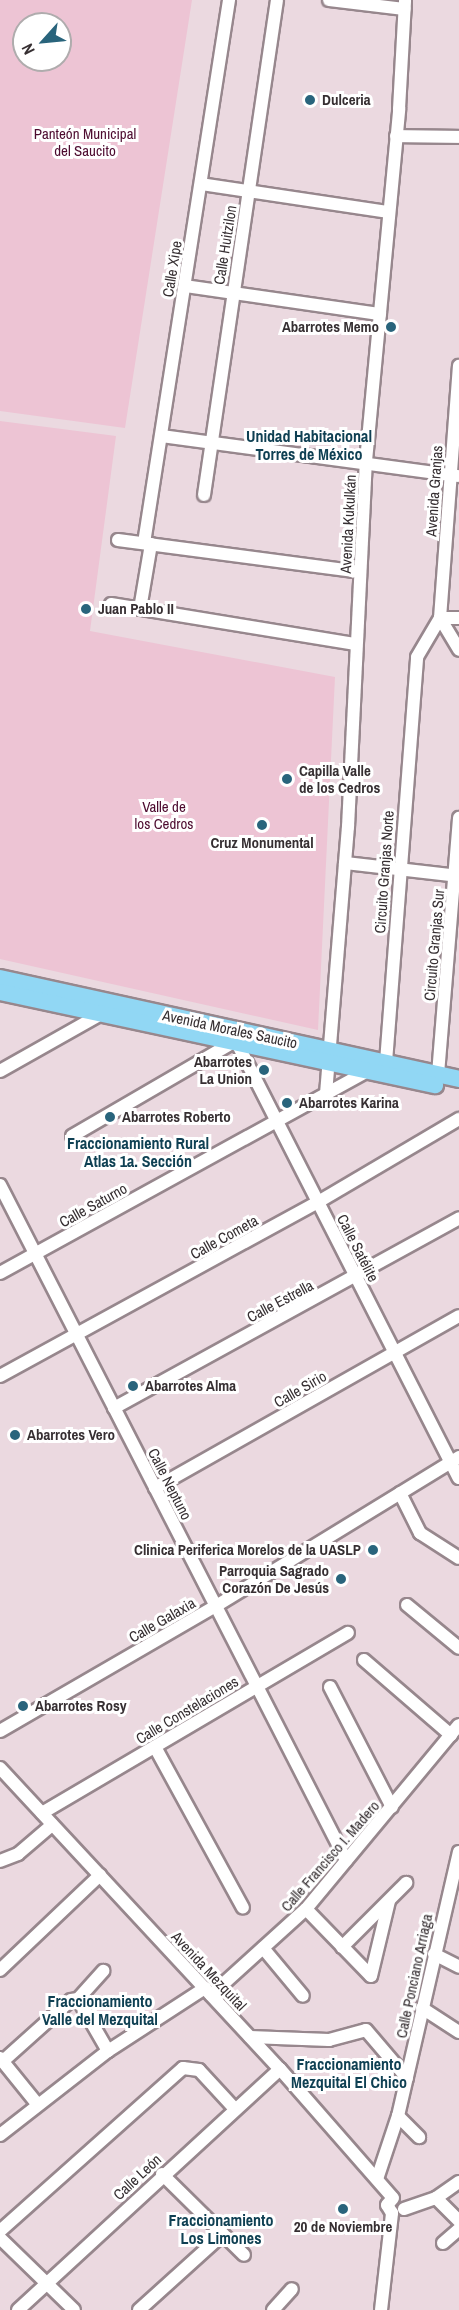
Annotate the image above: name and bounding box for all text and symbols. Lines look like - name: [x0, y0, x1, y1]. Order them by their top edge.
- north arrow: [12, 12, 72, 72]
- text: N: [16, 40, 40, 58]
- place label: Dulceria: [322, 91, 371, 109]
- marker: Dulceria: [303, 93, 317, 107]
- park label: Panteón Municipal del Saucito: [34, 124, 136, 159]
- street label: Calle Huitzilon: [210, 204, 240, 286]
- street label: Calle Xipe: [159, 240, 185, 298]
- place label: Abarrotes Memo: [282, 318, 379, 336]
- marker: Abarrotes Memo: [384, 320, 398, 334]
- district label: Unidad Habitacional Torres de México: [246, 426, 372, 464]
- street label: Avenida Granjas: [422, 445, 446, 537]
- street label: Avenida Kukulkán: [336, 474, 360, 574]
- place label: Juan Pablo II: [98, 600, 174, 618]
- marker: Juan Pablo II: [79, 602, 93, 616]
- place label: Capilla Valle de los Cedros: [299, 761, 380, 796]
- marker: Capilla Valle de los Cedros: [280, 772, 294, 786]
- park label: Valle de los Cedros: [135, 797, 193, 832]
- street label: Circuito Granjas Norte: [371, 810, 397, 934]
- marker: Cruz Monumental: [255, 818, 269, 832]
- place label: Cruz Monumental: [210, 834, 314, 852]
- street label: Circuito Granjas Sur: [420, 888, 448, 1002]
- street label: Avenida Morales Saucito: [161, 1006, 299, 1052]
- place label: Abarrotes La Union: [194, 1052, 252, 1087]
- marker: Abarrotes La Union: [257, 1063, 271, 1077]
- place label: Abarrotes Karina: [299, 1094, 399, 1112]
- marker: Abarrotes Karina: [280, 1096, 294, 1110]
- place label: Abarrotes Roberto: [122, 1108, 231, 1126]
- marker: Abarrotes Roberto: [103, 1110, 117, 1124]
- district label: Fraccionamiento Rural Atlas 1a. Sección: [67, 1133, 209, 1171]
- street label: Calle Saturno: [56, 1179, 130, 1231]
- street label: Calle Cometa: [187, 1211, 261, 1263]
- street label: Calle Satélite: [333, 1211, 383, 1285]
- street label: Calle Estrella: [244, 1276, 316, 1326]
- street label: Calle Sirio: [271, 1367, 329, 1411]
- place label: Abarrotes Alma: [145, 1377, 237, 1395]
- marker: Abarrotes Alma: [126, 1379, 140, 1393]
- place label: Abarrotes Vero: [27, 1426, 115, 1444]
- marker: Abarrotes Vero: [8, 1428, 22, 1442]
- street label: Calle Neptuno: [144, 1445, 196, 1523]
- place label: Clinica Periferica Morelos de la UASLP: [134, 1541, 361, 1559]
- marker: Clinica Periferica Morelos de la UASLP: [366, 1543, 380, 1557]
- place label: Parroquia Sagrado Corazón De Jesús: [219, 1561, 329, 1596]
- marker: Parroquia Sagrado Corazón De Jesús: [334, 1572, 348, 1586]
- street label: Calle Galaxia: [126, 1594, 198, 1646]
- street label: Calle Constelaciones: [133, 1672, 241, 1748]
- place label: Abarrotes Rosy: [35, 1697, 127, 1715]
- marker: Abarrotes Rosy: [16, 1699, 30, 1713]
- street label: Calle Francisco I. Madero: [277, 1797, 383, 1915]
- street label: Calle Ponciano Arriaga: [392, 1912, 436, 2040]
- street label: Avenida Mezquital: [168, 1928, 250, 2014]
- district label: Fraccionamiento Valle del Mezquital: [42, 1991, 158, 2029]
- district label: Fraccionamiento Mezquital El Chico: [291, 2054, 407, 2092]
- street label: Calle León: [109, 2150, 165, 2204]
- marker: 20 de Noviembre: [336, 2202, 350, 2216]
- district label: Fraccionamiento Los Limones: [169, 2210, 273, 2248]
- place label: 20 de Noviembre: [294, 2218, 392, 2236]

